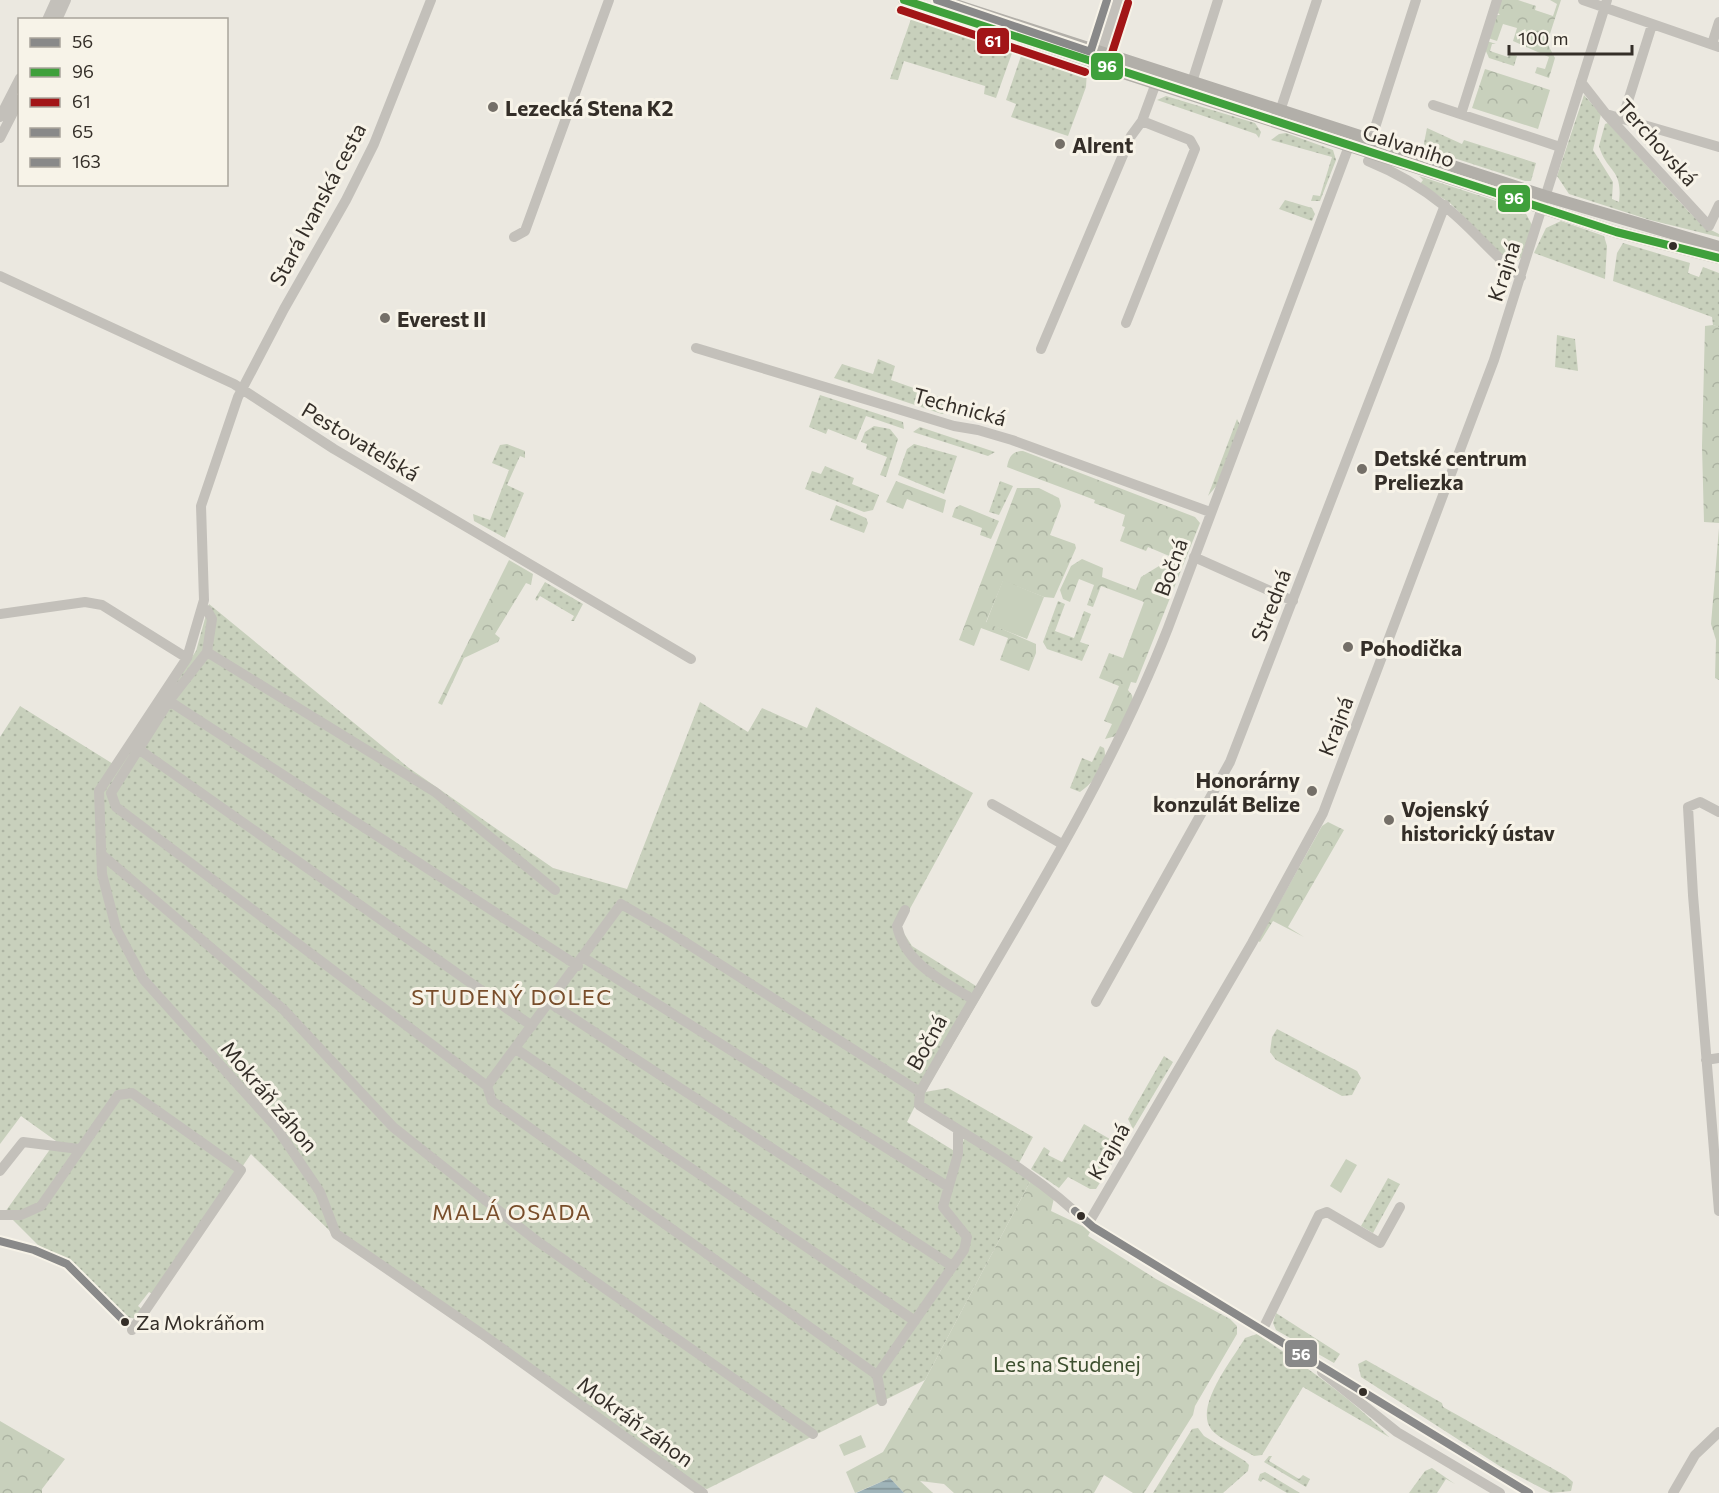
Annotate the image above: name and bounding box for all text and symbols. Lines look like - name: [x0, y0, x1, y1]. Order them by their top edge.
- legend: [18, 18, 228, 186]
- scale bar: [1509, 18, 1632, 56]
- line badge: 61: [976, 27, 1010, 55]
- text: 100 m: [1518, 27, 1568, 49]
- text: 56: [72, 30, 93, 52]
- text: 61: [984, 31, 1002, 50]
- line badge: 96: [1090, 52, 1124, 81]
- text: 96: [1097, 56, 1117, 75]
- text: 96: [72, 60, 94, 82]
- text: 61: [72, 90, 91, 112]
- street label: Terchovská: [1613, 93, 1703, 191]
- place label: Lezecká Stena K2: [505, 95, 673, 120]
- marker: Lezecká Stena K2: [486, 100, 500, 114]
- street label: Stará Ivanská cesta: [264, 118, 370, 290]
- street label: Galvaniho: [1360, 118, 1458, 172]
- text: 65: [72, 120, 93, 142]
- place label: Alrent: [1072, 132, 1133, 157]
- marker: Alrent: [1053, 137, 1067, 151]
- text: 163: [72, 150, 101, 172]
- line badge: 96: [1497, 184, 1531, 213]
- text: 96: [1504, 188, 1524, 207]
- street label: Krajná: [1482, 238, 1524, 304]
- unlabelled marker: [1667, 240, 1679, 252]
- place label: Everest II: [397, 306, 486, 331]
- marker: Everest II: [378, 311, 392, 325]
- street label: Technická: [911, 382, 1009, 430]
- street label: Pestovateľská: [298, 396, 424, 486]
- place label: Detské centrum Preliezka: [1374, 445, 1527, 494]
- marker: Detské centrum Preliezka: [1355, 462, 1369, 476]
- street label: Bočná: [1148, 535, 1192, 599]
- street label: Stredná: [1245, 566, 1295, 644]
- place label: Pohodička: [1360, 635, 1462, 660]
- marker: Pohodička: [1341, 640, 1355, 654]
- street label: Krajná: [1312, 693, 1358, 759]
- place label: Honorárny konzulát Belize: [1153, 767, 1300, 816]
- marker: Honorárny konzulát Belize: [1305, 784, 1319, 798]
- place label: Vojenský historický ústav: [1401, 796, 1556, 845]
- marker: Vojenský historický ústav: [1382, 813, 1396, 827]
- district label: STUDENÝ DOLEC: [411, 983, 613, 1010]
- street label: Bočná: [901, 1010, 951, 1074]
- street label: Mokráň záhon: [216, 1035, 324, 1157]
- street label: Krajná: [1082, 1118, 1134, 1184]
- district label: MALÁ OSADA: [432, 1198, 592, 1225]
- unlabelled marker: [1075, 1210, 1087, 1222]
- place label: Za Mokráňom: [136, 1310, 265, 1334]
- marker: Za Mokráňom: [119, 1316, 131, 1328]
- line badge: 56: [1284, 1339, 1318, 1368]
- text: 56: [1291, 1344, 1311, 1363]
- park label: Les na Studenej: [993, 1351, 1141, 1376]
- street label: Mokráň záhon: [573, 1371, 699, 1471]
- unlabelled marker: [1357, 1386, 1369, 1398]

